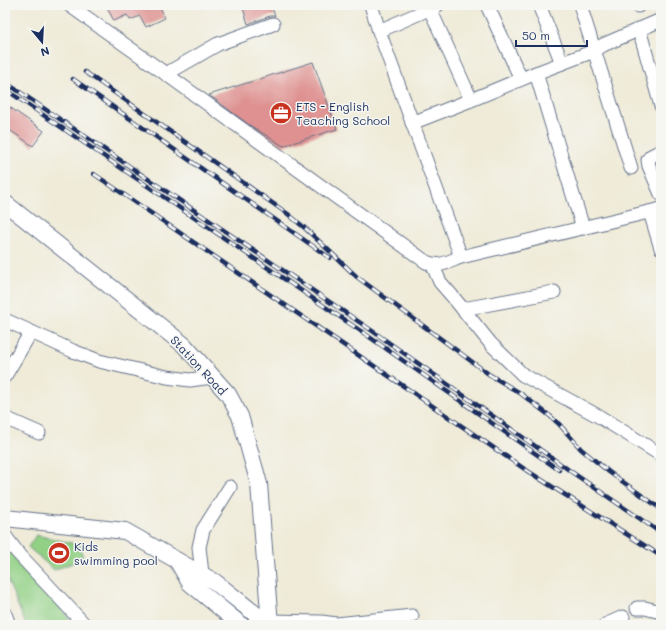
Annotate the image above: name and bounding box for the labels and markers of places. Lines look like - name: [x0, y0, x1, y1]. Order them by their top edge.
- place label: ETS - English Teaching School: [296, 98, 390, 128]
- office icon: ETS - English Teaching School: [268, 100, 294, 126]
- place label: Kids swimming pool: [74, 538, 158, 568]
- sports icon: Kids swimming pool: [46, 540, 72, 566]

